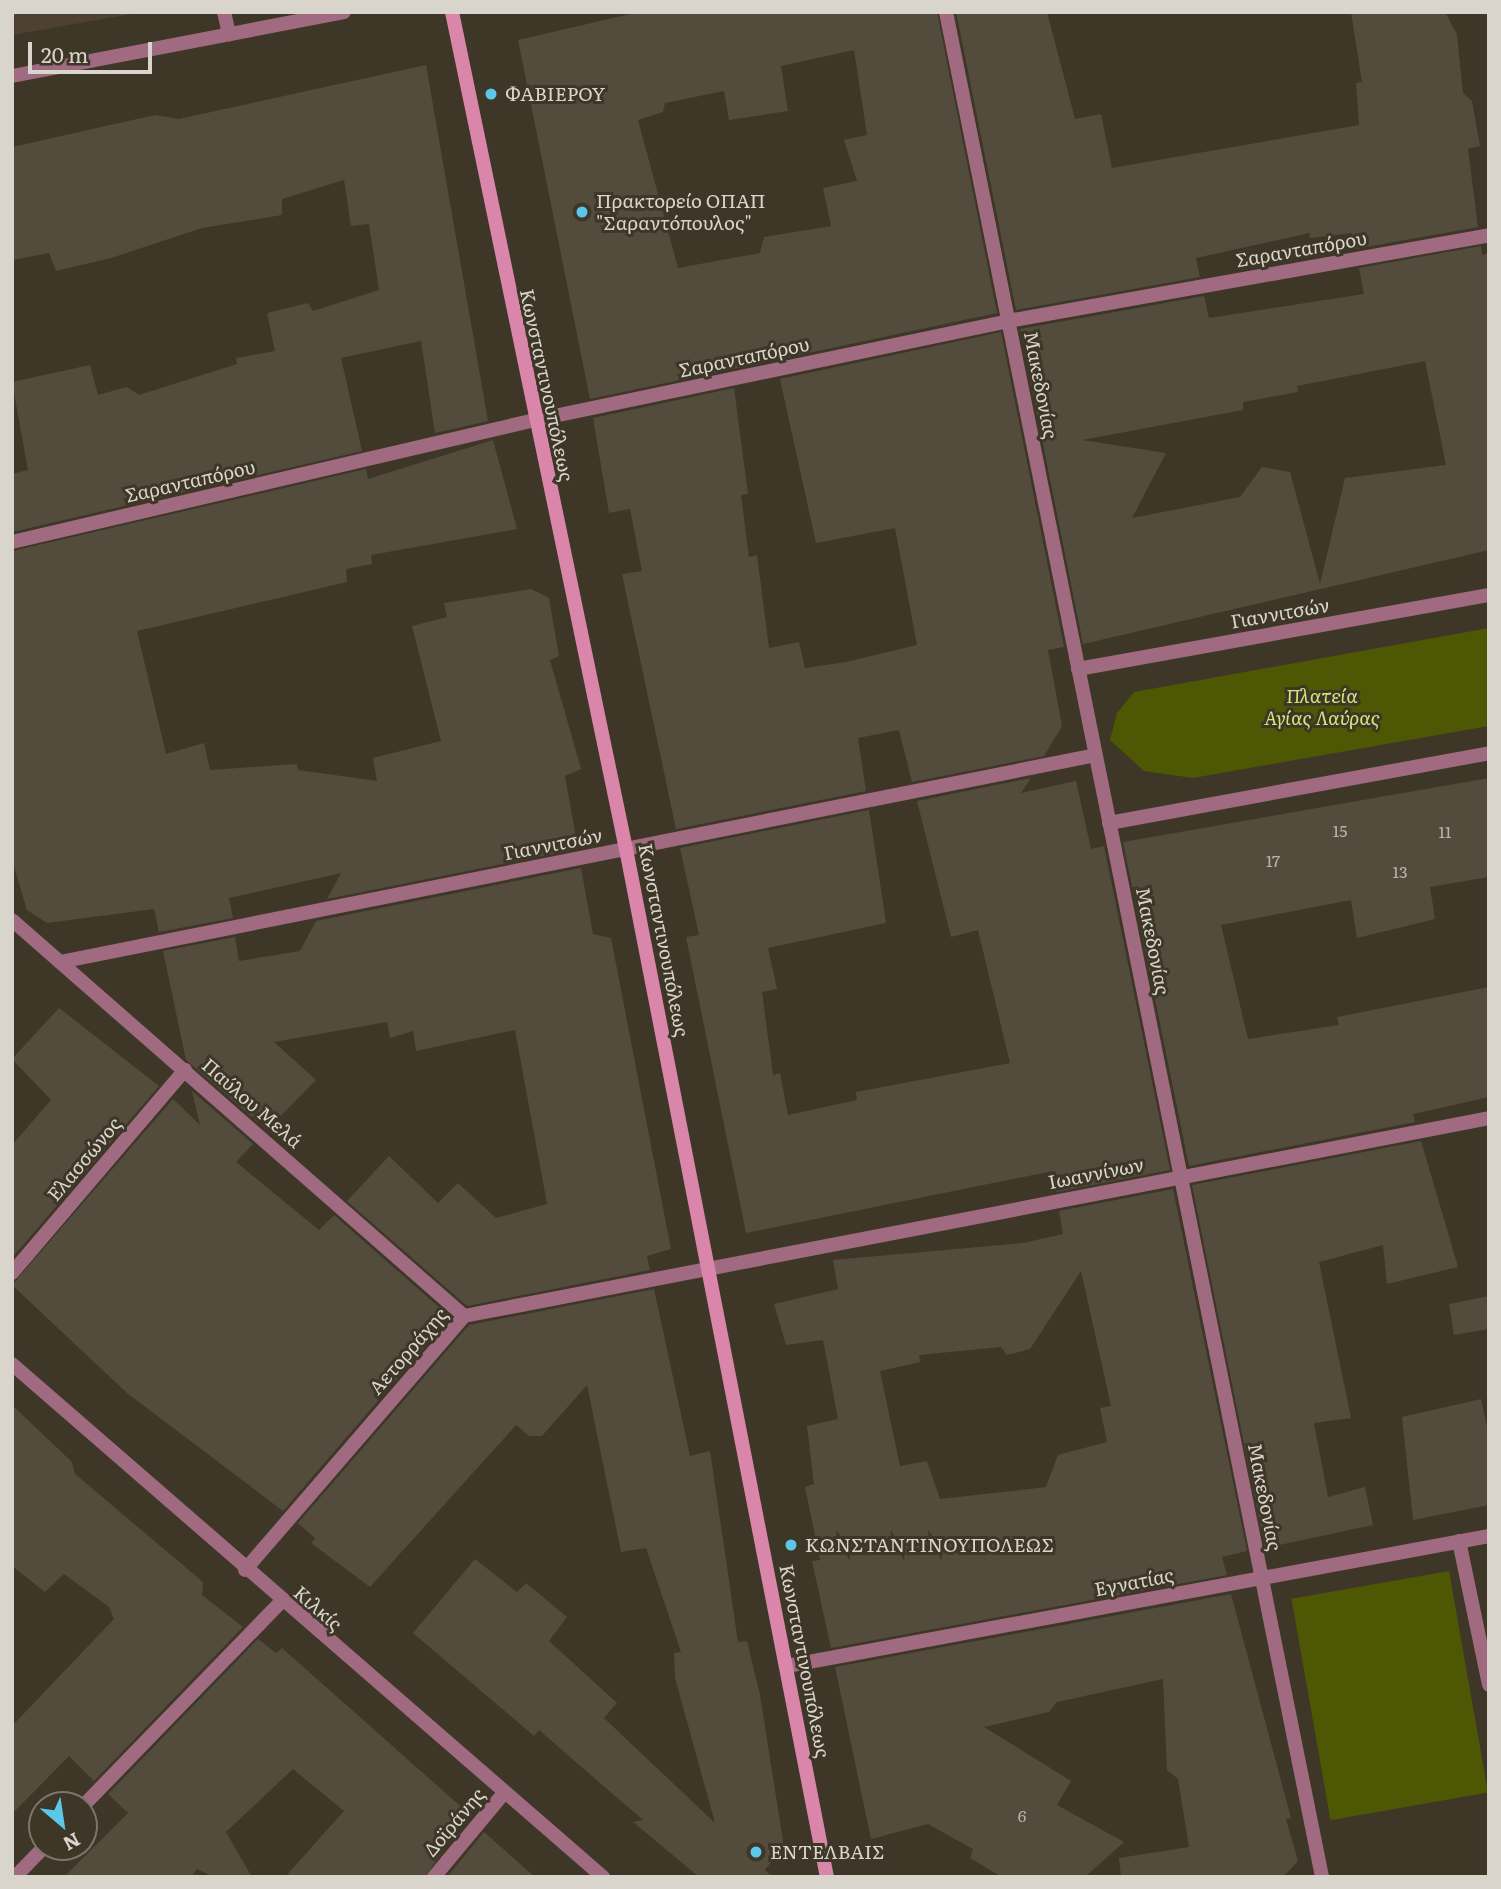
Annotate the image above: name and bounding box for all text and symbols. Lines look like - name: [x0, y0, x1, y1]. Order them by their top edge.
- scale bar: [32, 28, 156, 72]
- text: 20 m: [41, 38, 88, 69]
- place label: ΦΑΒΙΕΡΟΥ: [505, 83, 605, 105]
- marker: ΦΑΒΙΕΡΟΥ: [483, 86, 499, 102]
- place label: Πρακτορείο ΟΠΑΠ "Σαραντόπουλος": [596, 190, 766, 234]
- marker: Πρακτορείο ΟΠΑΠ "Σαραντόπουλος": [574, 204, 590, 220]
- street label: Σαρανταπόρου: [1234, 226, 1368, 272]
- street label: Κωνσταντινουπόλεως: [515, 287, 579, 483]
- street label: Μακεδονίας: [1019, 329, 1063, 441]
- street label: Σαρανταπόρου: [677, 332, 811, 382]
- street label: Σαρανταπόρου: [123, 455, 257, 507]
- street label: Γιαννιτσών: [1229, 593, 1331, 633]
- park label: Πλατεία Αγίας Λαύρας: [1264, 685, 1380, 729]
- house number: 15: [1333, 820, 1347, 840]
- house number: 11: [1438, 821, 1452, 841]
- street label: Γιαννιτσών: [502, 823, 604, 865]
- street label: Κωνσταντινουπόλεως: [634, 841, 694, 1039]
- house number: 17: [1266, 850, 1280, 870]
- house number: 13: [1392, 861, 1408, 881]
- street label: Μακεδονίας: [1131, 885, 1175, 997]
- street label: Παύλου Μελά: [197, 1053, 307, 1153]
- street label: Ελασσώνος: [42, 1112, 126, 1206]
- street label: Ιωαννίνων: [1046, 1153, 1146, 1193]
- street label: Αετορράχης: [364, 1303, 452, 1399]
- street label: Μακεδονίας: [1243, 1441, 1287, 1553]
- place label: ΚΩΝΣΤΑΝΤΙΝΟΥΠΟΛΕΩΣ: [805, 1534, 1054, 1556]
- marker: ΚΩΝΣΤΑΝΤΙΝΟΥΠΟΛΕΩΣ: [783, 1537, 799, 1553]
- street label: Κωνσταντινουπόλεως: [775, 1562, 835, 1760]
- street label: Εγνατίας: [1093, 1563, 1175, 1601]
- street label: Κιλκίς: [289, 1581, 347, 1635]
- street label: Δοϊράνης: [419, 1783, 489, 1861]
- north arrow: [28, 1791, 98, 1861]
- house number: 6: [1018, 1805, 1026, 1825]
- text: N: [58, 1827, 86, 1859]
- place label: ΕΝΤΕΛΒΑΙΣ: [770, 1841, 884, 1863]
- marker: ΕΝΤΕΛΒΑΙΣ: [748, 1844, 764, 1860]

